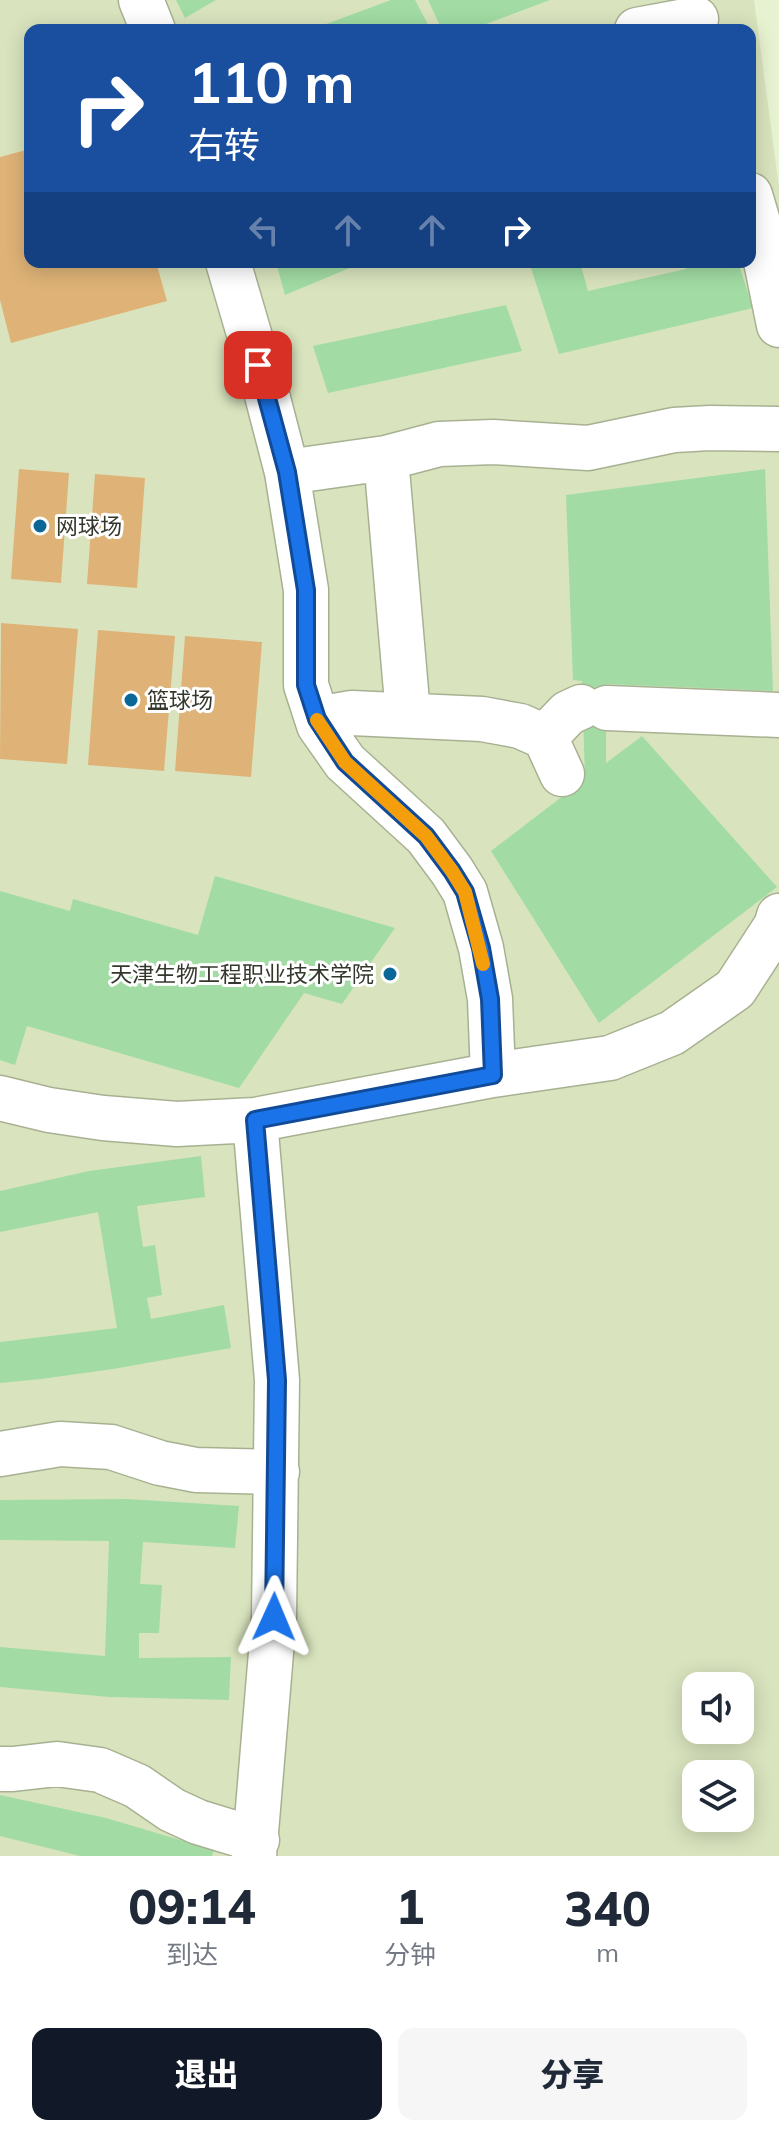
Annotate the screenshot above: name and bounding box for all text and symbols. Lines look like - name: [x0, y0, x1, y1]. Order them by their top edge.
- text: 110 m: [188, 47, 355, 117]
- icon: right: [56, 56, 160, 160]
- text: 右转: [188, 122, 260, 167]
- icon: left: [242, 208, 286, 252]
- icon: ahead: [326, 208, 370, 252]
- icon: ahead: [410, 208, 454, 252]
- icon: right: [494, 208, 538, 252]
- pin: [224, 331, 292, 399]
- icon: arrive: [236, 343, 280, 387]
- place label: 网球场: [56, 512, 122, 540]
- marker: 网球场: [31, 517, 49, 535]
- place label: 篮球场: [147, 686, 213, 714]
- marker: 篮球场: [122, 691, 140, 709]
- place label: 天津生物工程职业技术学院: [110, 960, 374, 988]
- marker: 天津生物工程职业技术学院: [381, 965, 399, 983]
- position arrow: [232, 1575, 316, 1659]
- map controls: [682, 1672, 754, 1832]
- button: sound: [682, 1672, 754, 1744]
- button: layers: [682, 1760, 754, 1832]
- text: 09:14: [128, 1876, 256, 1936]
- text: 1: [396, 1876, 425, 1936]
- text: 340: [564, 1878, 651, 1938]
- text: m: [596, 1936, 619, 1969]
- text: 到达: [166, 1938, 218, 1971]
- text: 分钟: [384, 1938, 436, 1971]
- button: 退出: [32, 2028, 382, 2120]
- button: 分享: [398, 2028, 747, 2120]

